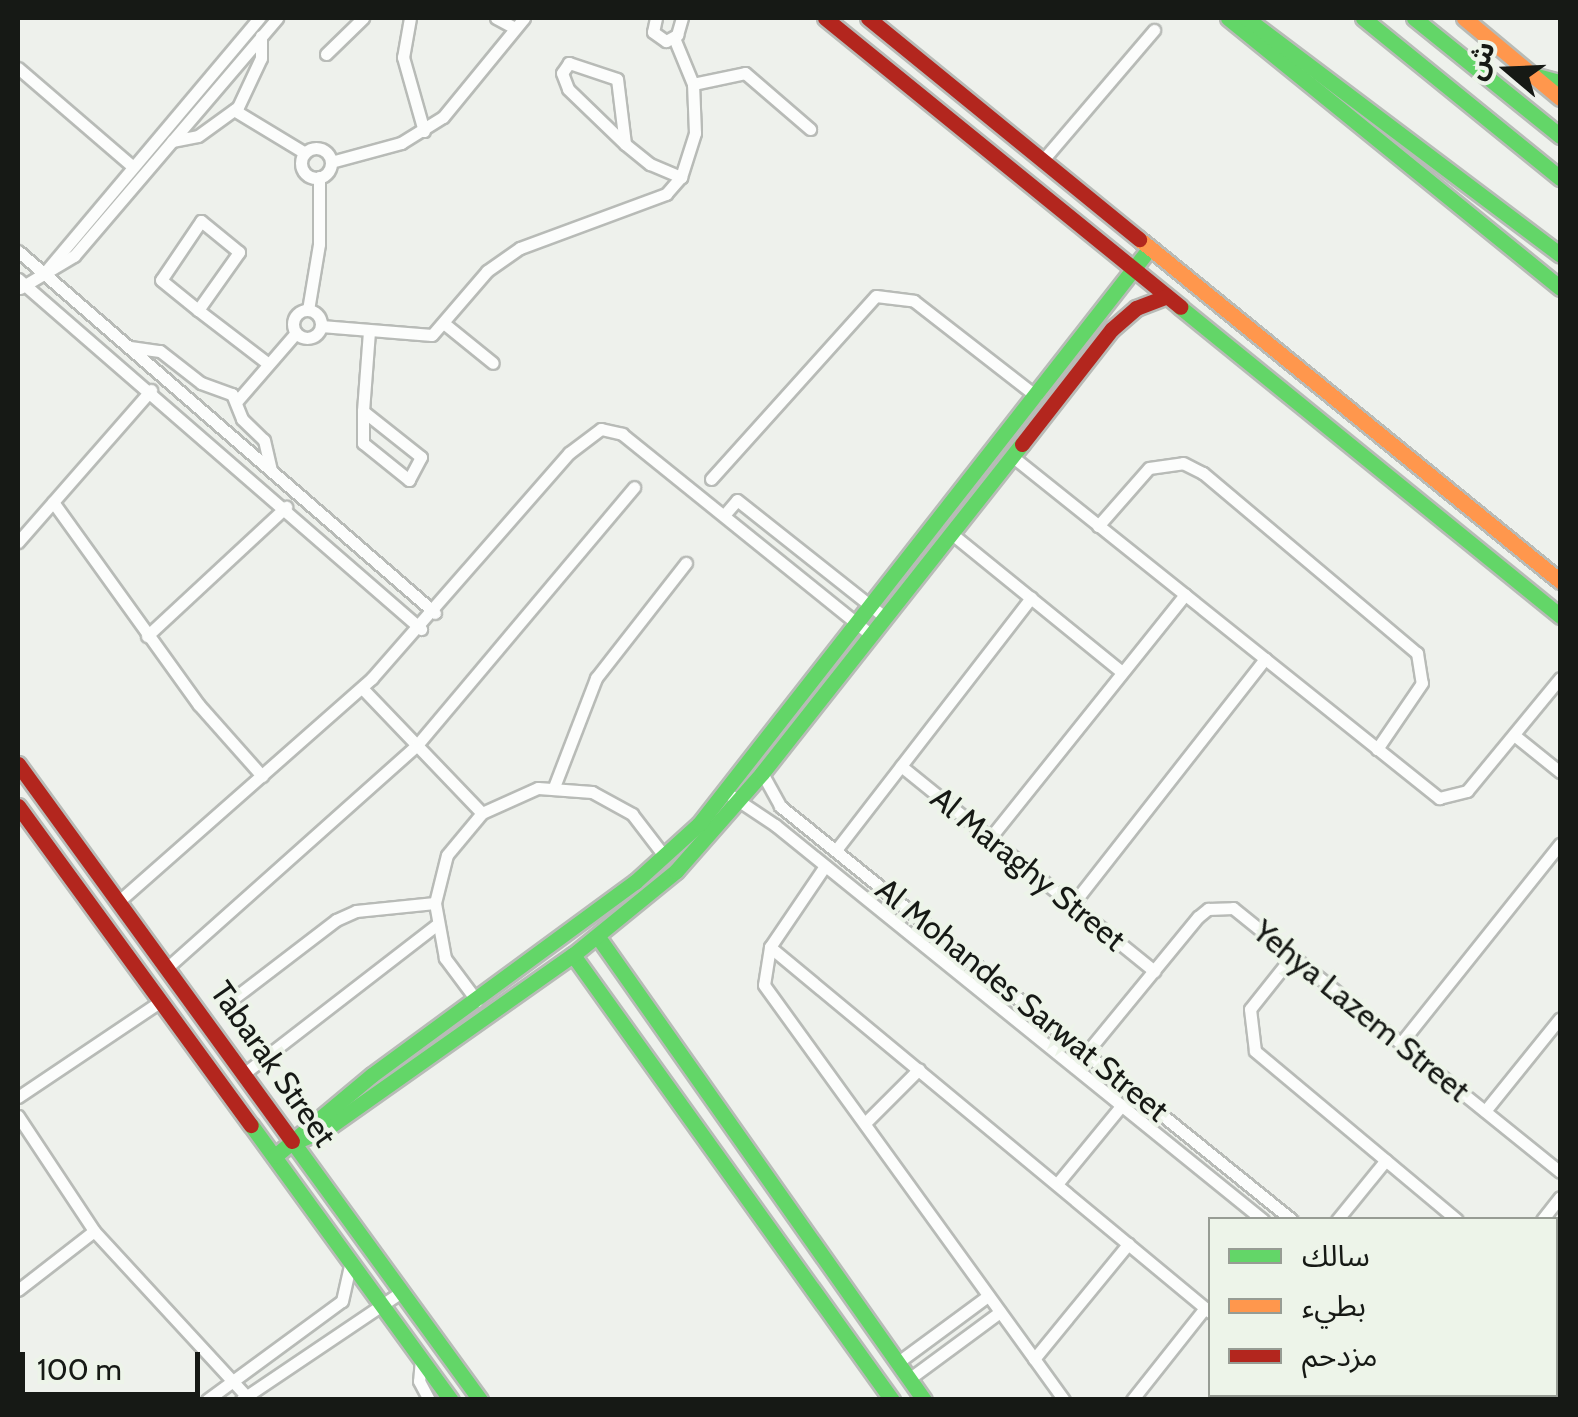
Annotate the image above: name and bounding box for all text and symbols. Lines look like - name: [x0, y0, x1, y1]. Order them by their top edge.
- north arrow: [1458, 20, 1558, 120]
- text: ش: [1457, 37, 1502, 84]
- street label: Al Maraghy Street: [923, 779, 1133, 959]
- street label: Al Mohandes Sarwat Street: [868, 870, 1176, 1130]
- street label: Yehya Lazem Street: [1245, 912, 1477, 1110]
- street label: Tabarak Street: [202, 974, 344, 1154]
- legend: [1208, 1217, 1558, 1397]
- text: سالك: [1302, 1237, 1370, 1274]
- text: بطيء: [1302, 1287, 1366, 1324]
- scale bar: [25, 1332, 205, 1394]
- text: مزدحم: [1302, 1337, 1378, 1374]
- text: 100 m: [37, 1351, 122, 1388]

